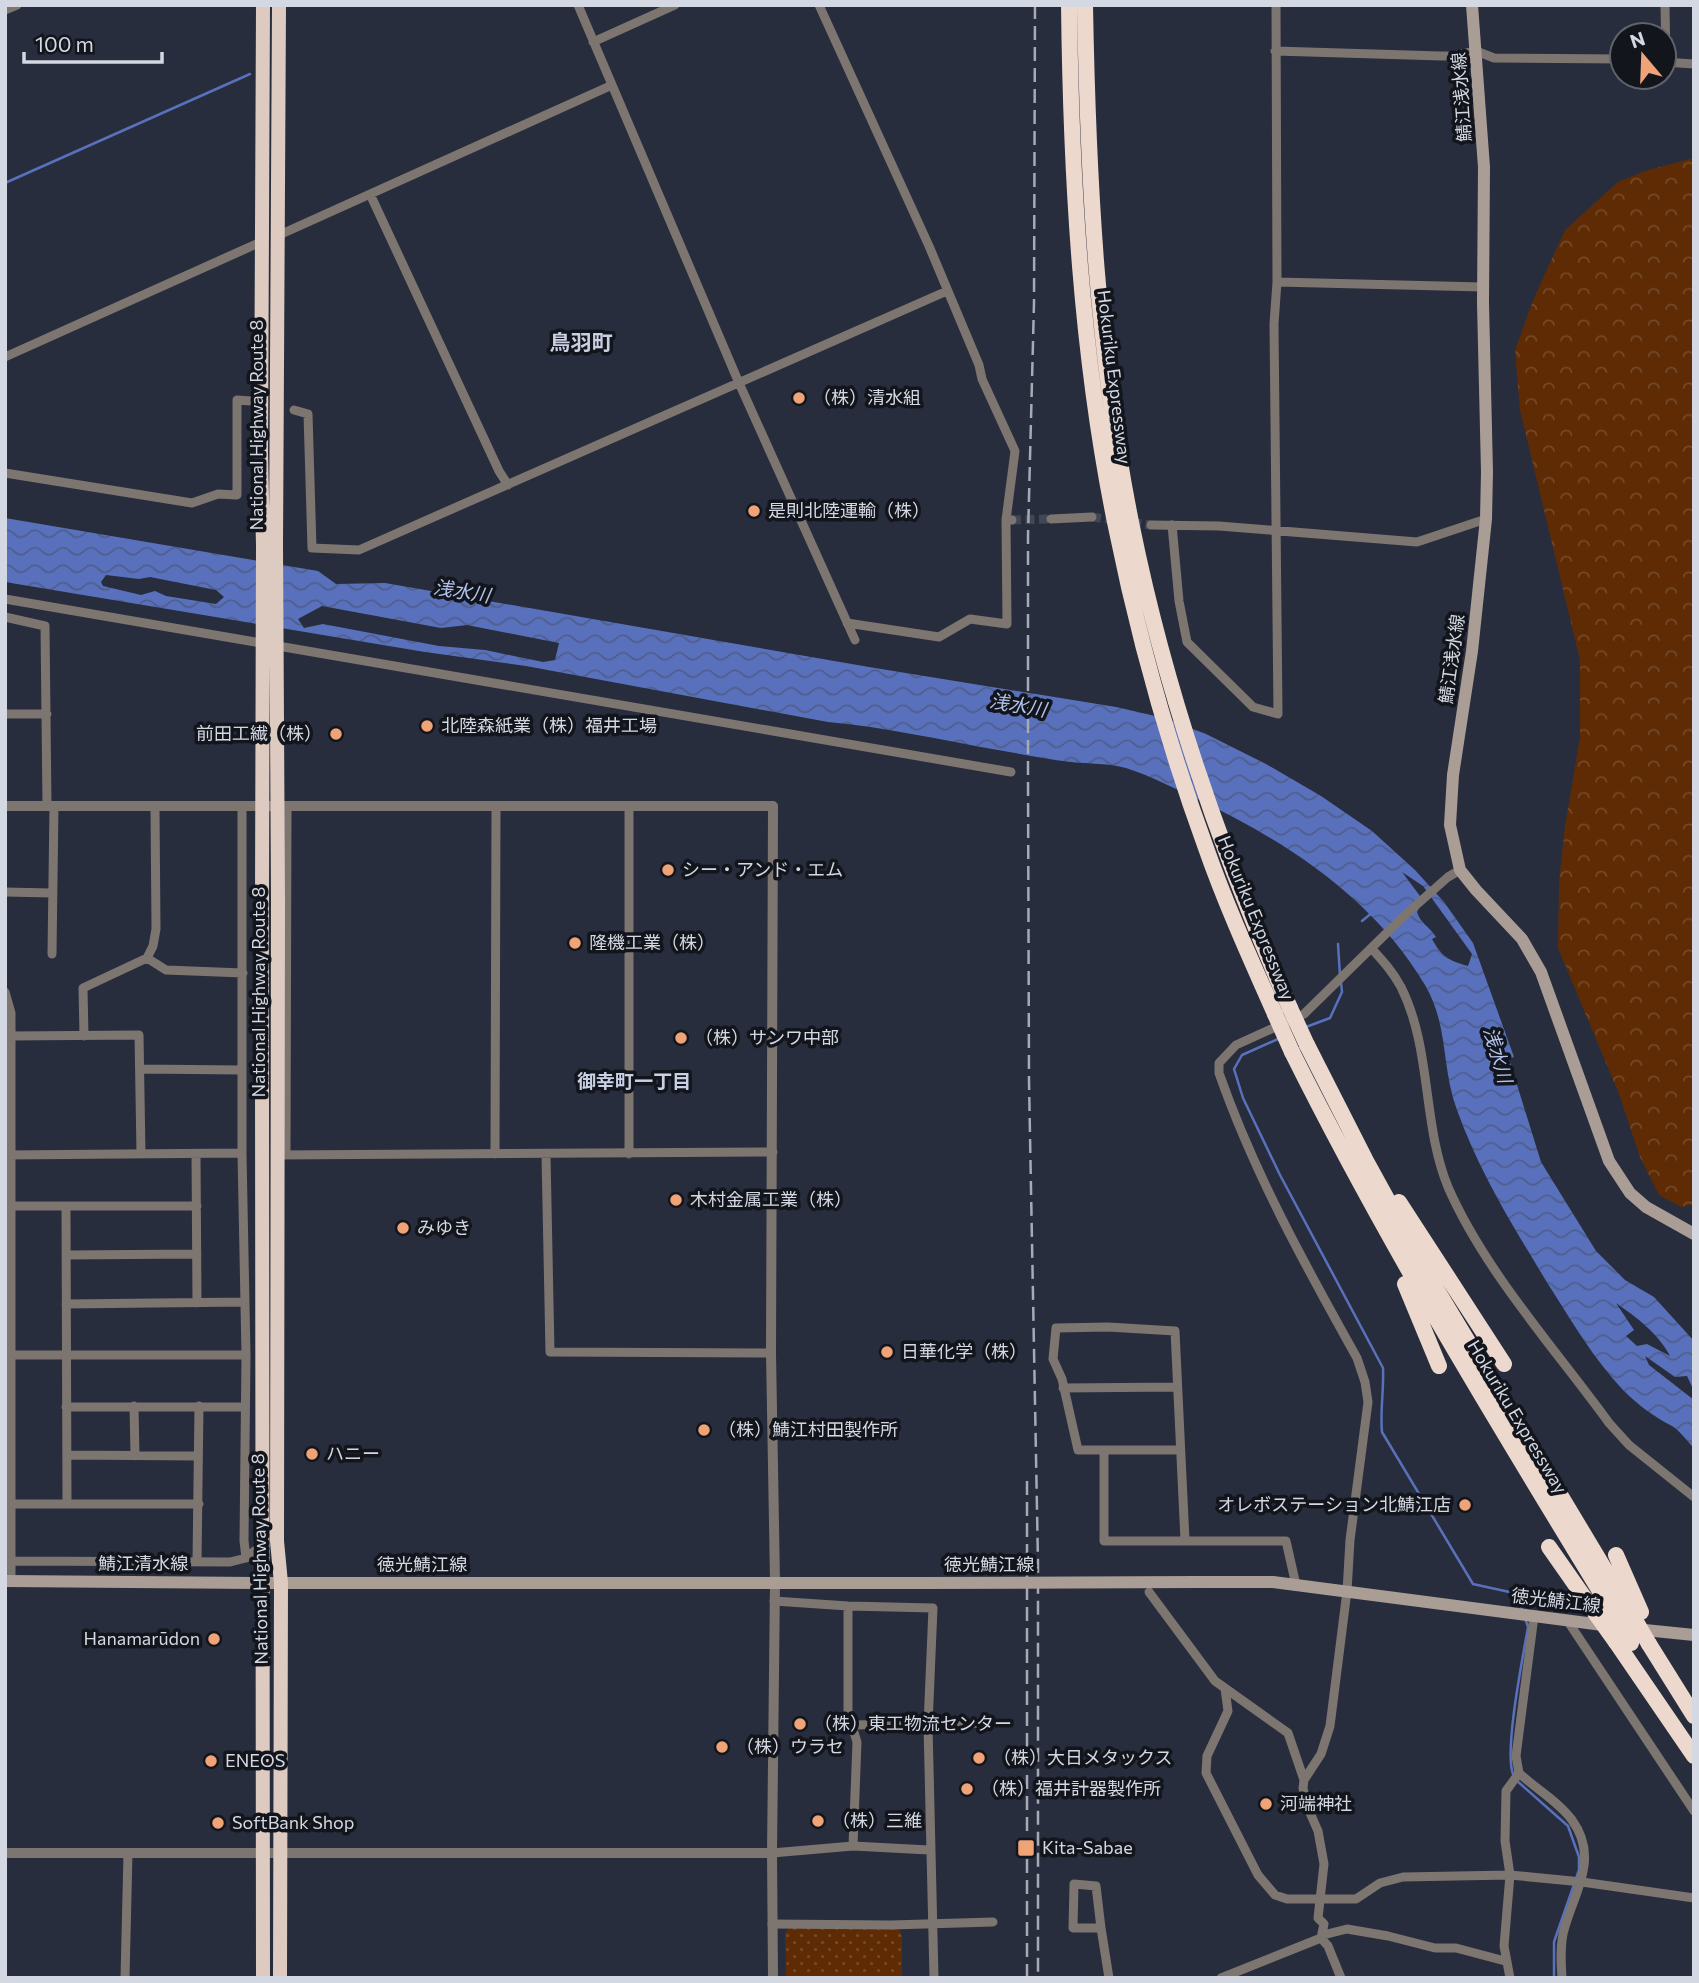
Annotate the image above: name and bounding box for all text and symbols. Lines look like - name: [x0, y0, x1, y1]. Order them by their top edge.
- scale bar: [24, 21, 163, 65]
- north arrow: [1608, 21, 1678, 91]
- text: N: [1627, 26, 1648, 53]
- text: 100 m: [35, 31, 94, 56]
- street label: 鯖江浅水線: [1447, 51, 1475, 143]
- street label: Hokuriku Expressway: [1093, 289, 1137, 465]
- street label: National Highway Route 8: [245, 319, 267, 531]
- district label: 鳥羽町: [550, 329, 613, 354]
- place label: （株）清水組: [813, 386, 921, 408]
- marker: （株）清水組: [791, 390, 807, 406]
- place label: 是則北陸運輸（株）: [768, 499, 930, 521]
- marker: 是則北陸運輸（株）: [746, 503, 762, 519]
- water label: 浅水川: [432, 575, 494, 607]
- street label: 鯖江浅水線: [1434, 613, 1468, 705]
- water label: 浅水川: [988, 688, 1050, 721]
- place label: 北陸森紙業（株）福井工場: [441, 714, 657, 736]
- marker: 北陸森紙業（株）福井工場: [419, 718, 435, 734]
- place label: 前田工繊（株）: [196, 722, 322, 744]
- marker: 前田工繊（株）: [328, 726, 344, 742]
- street label: Hokuriku Expressway: [1214, 832, 1300, 1003]
- place label: シー・アンド・エム: [682, 858, 843, 880]
- marker: シー・アンド・エム: [660, 862, 676, 878]
- street label: National Highway Route 8: [247, 886, 269, 1098]
- place label: 隆機工業（株）: [589, 931, 715, 953]
- marker: 隆機工業（株）: [567, 935, 583, 951]
- water label: 浅水川: [1480, 1024, 1518, 1087]
- place label: （株）サンワ中部: [695, 1026, 839, 1048]
- marker: （株）サンワ中部: [673, 1030, 689, 1046]
- district label: 御幸町一丁目: [577, 1069, 691, 1092]
- place label: 木村金属工業（株）: [690, 1188, 852, 1210]
- marker: 木村金属工業（株）: [668, 1192, 684, 1208]
- place label: みゆき: [417, 1216, 471, 1238]
- marker: みゆき: [395, 1220, 411, 1236]
- street label: Hokuriku Expressway: [1463, 1336, 1572, 1497]
- place label: 日華化学（株）: [901, 1340, 1027, 1362]
- marker: 日華化学（株）: [879, 1344, 895, 1360]
- place label: （株）鯖江村田製作所: [718, 1418, 898, 1440]
- marker: （株）鯖江村田製作所: [696, 1422, 712, 1438]
- place label: ハニー: [326, 1442, 380, 1464]
- marker: ハニー: [304, 1446, 320, 1462]
- street label: National Highway Route 8: [246, 1453, 272, 1665]
- place label: オレボステーション北鯖江店: [1217, 1493, 1451, 1515]
- marker: オレボステーション北鯖江店: [1457, 1497, 1473, 1513]
- street label: 鯖江清水線: [98, 1552, 188, 1574]
- street label: 徳光鯖江線: [377, 1553, 467, 1575]
- street label: 徳光鯖江線: [944, 1553, 1034, 1575]
- street label: 徳光鯖江線: [1510, 1584, 1602, 1616]
- place label: Hanamarūdon: [84, 1627, 200, 1649]
- marker: Hanamarūdon: [206, 1631, 222, 1647]
- place label: （株）東工物流センター: [814, 1712, 1012, 1734]
- marker: （株）東工物流センター: [792, 1716, 808, 1732]
- place label: （株）ウラセ: [736, 1735, 844, 1757]
- marker: （株）ウラセ: [714, 1739, 730, 1755]
- place label: （株）大日メタックス: [993, 1746, 1172, 1768]
- place label: ENEOS: [225, 1749, 285, 1771]
- marker: （株）大日メタックス: [971, 1750, 987, 1766]
- marker: ENEOS: [203, 1753, 219, 1769]
- place label: （株）福井計器製作所: [981, 1777, 1161, 1799]
- marker: （株）福井計器製作所: [959, 1781, 975, 1797]
- place label: 河端神社: [1280, 1792, 1352, 1814]
- marker: 河端神社: [1258, 1796, 1274, 1812]
- place label: （株）三維: [832, 1809, 922, 1831]
- place label: SoftBank Shop: [232, 1811, 355, 1833]
- marker: （株）三維: [810, 1813, 826, 1829]
- marker: SoftBank Shop: [210, 1815, 226, 1831]
- place label: Kita-Sabae: [1042, 1836, 1133, 1858]
- marker: Kita-Sabae: [1016, 1838, 1036, 1858]

